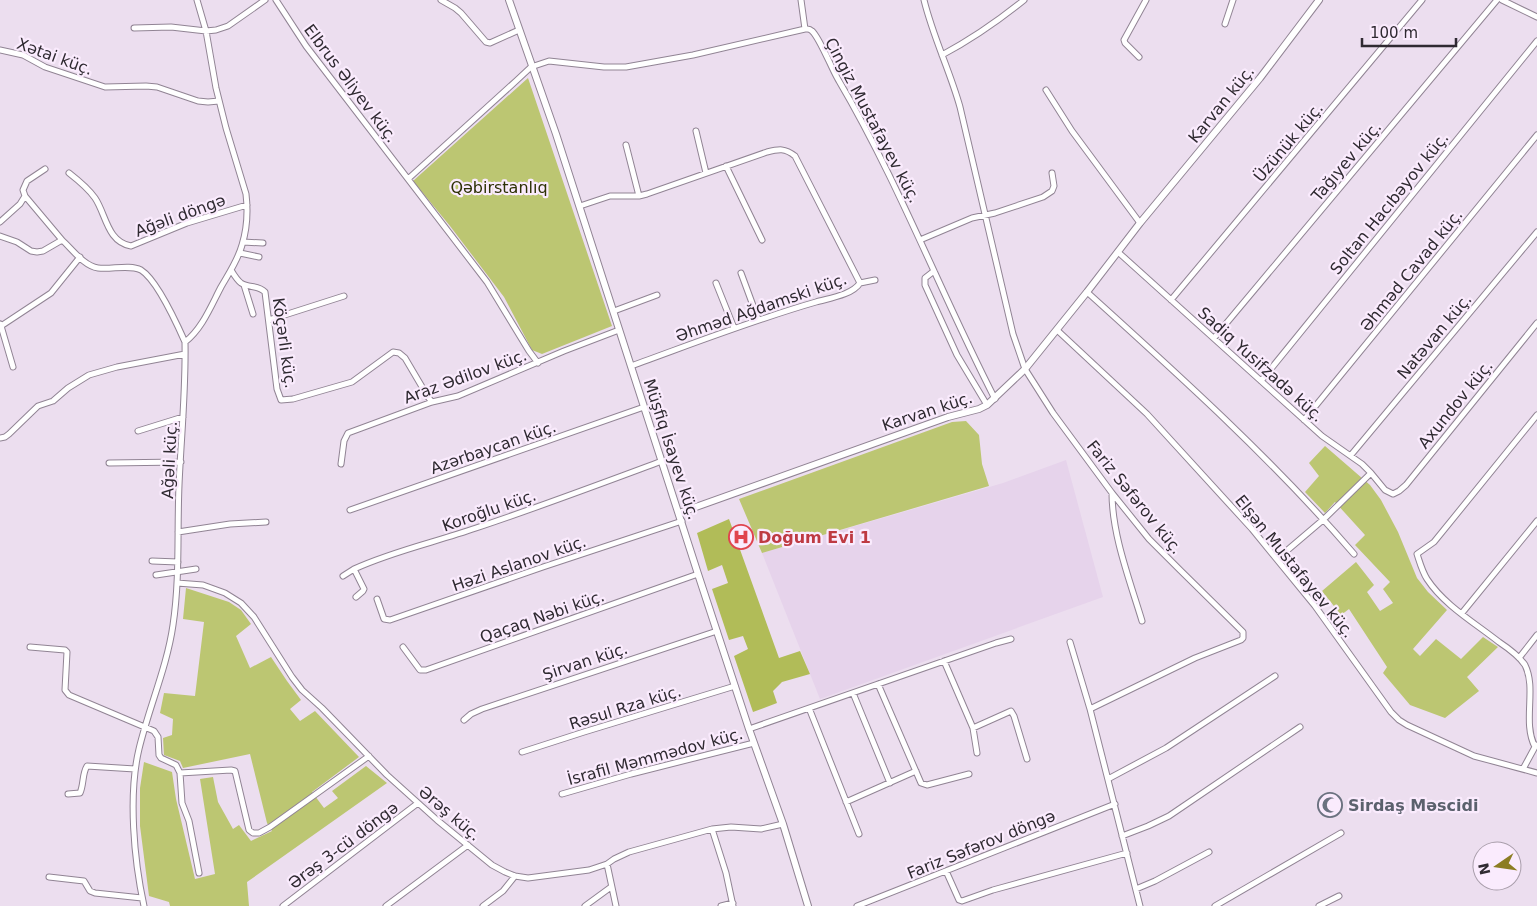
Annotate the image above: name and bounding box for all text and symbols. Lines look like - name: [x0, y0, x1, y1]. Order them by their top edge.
- scale bar: [1362, 15, 1456, 47]
- street label: Elbrus Əliyev küç.: [300, 20, 401, 146]
- text: 100 m: [1370, 24, 1418, 42]
- street label: Xətai küç.: [14, 34, 95, 79]
- street label: Çingiz Mustafayev küç.: [821, 34, 924, 206]
- street label: Karvan küç.: [1184, 62, 1258, 147]
- street label: Üzünük küç.: [1250, 99, 1327, 186]
- street label: Tağıyev küç.: [1307, 118, 1385, 206]
- street label: Soltan Hacıbəyov küç.: [1326, 128, 1453, 278]
- park label: Qəbirstanlıq: [450, 178, 548, 197]
- street label: Ağəli döngə: [132, 190, 228, 241]
- street label: Əhməd Cavad küç.: [1356, 205, 1467, 335]
- street label: Əhməd Ağdamski küç.: [673, 269, 849, 346]
- street label: Natəvan küç.: [1393, 290, 1475, 383]
- street label: Köçərli küç.: [269, 296, 300, 390]
- street label: Sadiq Yusifzadə küç.: [1194, 303, 1327, 426]
- street label: Araz Ədilov küç.: [401, 345, 529, 408]
- street label: Axundov küç.: [1414, 356, 1497, 452]
- street label: Müşfiq İsayev küç.: [640, 376, 703, 522]
- street label: Karvan küç.: [880, 388, 975, 435]
- street label: Azərbaycan küç.: [428, 417, 559, 478]
- street label: Ağəli küç.: [158, 421, 181, 499]
- street label: Fariz Səfərov küç.: [1083, 437, 1186, 558]
- street label: Koroğlu küç.: [440, 486, 539, 535]
- street label: Elşən Mustafayev küç.: [1231, 491, 1358, 642]
- hospital icon: Doğum Evi 1: [728, 524, 754, 550]
- place label: Doğum Evi 1: [758, 528, 871, 547]
- street label: Həzi Aslanov küç.: [450, 532, 589, 595]
- street label: Qaçaq Nəbi küç.: [477, 586, 607, 647]
- street label: Şirvan küç.: [540, 639, 630, 684]
- street label: Rəsul Rza küç.: [567, 681, 683, 734]
- street label: İsrafil Məmmədov küç.: [565, 724, 745, 789]
- street label: Ərəş küç.: [415, 782, 485, 845]
- mosque icon: Sirdaş Məscidi: [1317, 792, 1343, 818]
- place label: Sirdaş Məscidi: [1348, 796, 1478, 815]
- street label: Ərəş 3-cü döngə: [285, 798, 402, 893]
- street label: Fariz Səfərov döngə: [904, 806, 1058, 883]
- north arrow: [1472, 841, 1522, 891]
- text: N: [1475, 861, 1493, 876]

